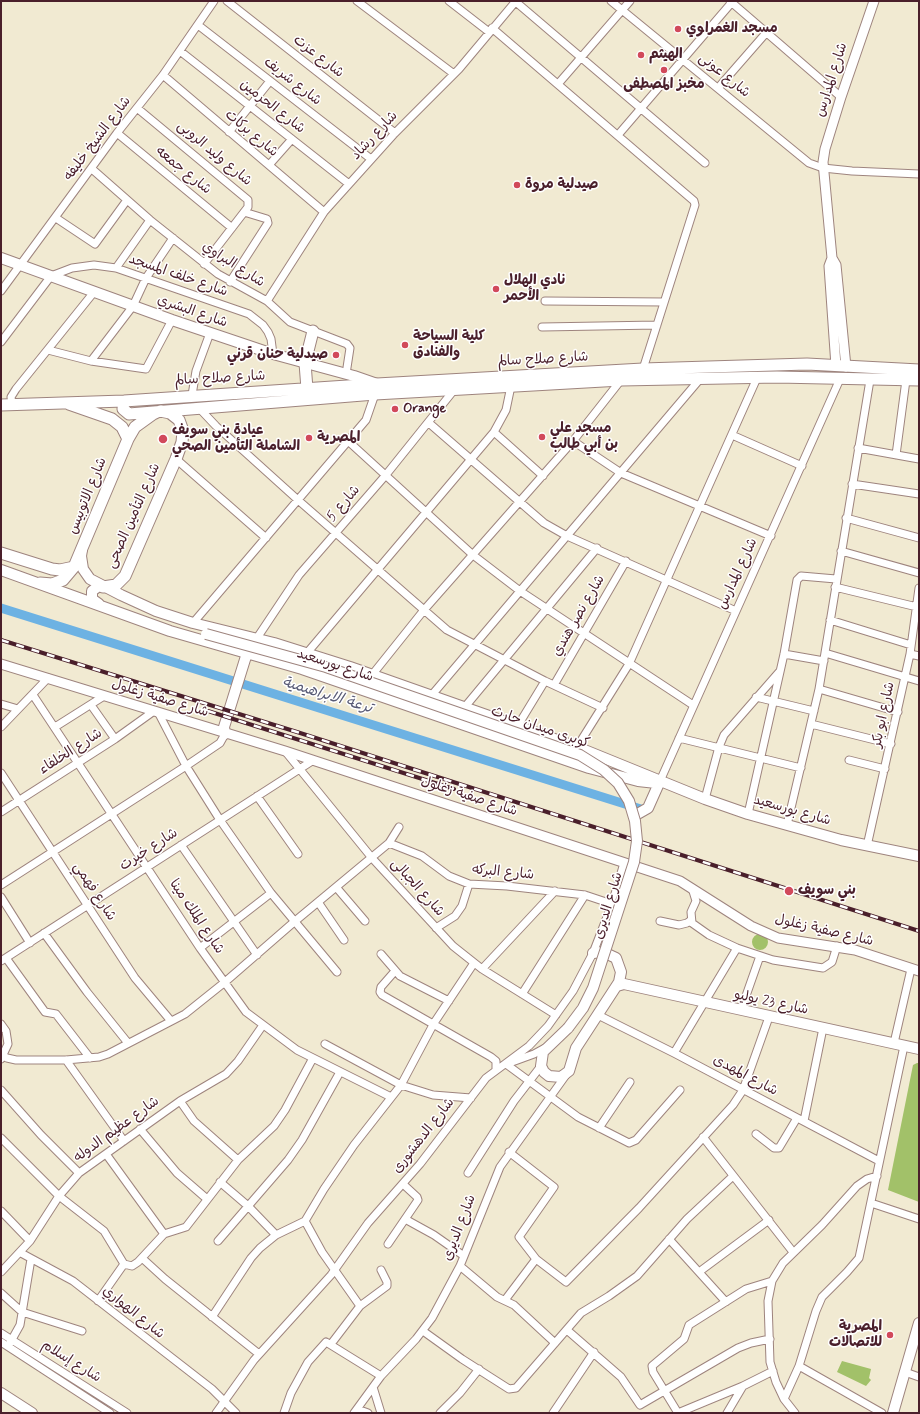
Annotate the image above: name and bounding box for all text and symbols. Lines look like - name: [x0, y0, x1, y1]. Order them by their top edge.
- place label: مسجد الغمراوي: [686, 21, 778, 37]
- marker: مسجد الغمراوي: [673, 24, 683, 34]
- street label: شارع عزت: [289, 32, 347, 82]
- street label: شارع المدارس: [812, 41, 852, 119]
- place label: الهيثم: [649, 47, 683, 63]
- marker: الهيثم: [636, 50, 646, 60]
- street label: شارع عونى: [695, 50, 753, 102]
- street label: شارع شريف: [260, 54, 324, 110]
- marker: مخبز المصطفى: [659, 65, 669, 75]
- street label: شارع الحرمين: [236, 76, 308, 138]
- place label: مخبز المصطفى: [623, 77, 705, 93]
- street label: شارع الشيخ خليفه: [61, 93, 135, 185]
- street label: شارع بركات: [221, 107, 281, 161]
- street label: شارع رشاد: [348, 108, 402, 164]
- street label: شارع وليد الروبى: [173, 118, 255, 190]
- street label: شارع جمعه: [152, 143, 214, 199]
- place label: صيدلية مروة: [525, 177, 598, 193]
- marker: صيدلية مروة: [512, 180, 522, 190]
- street label: شارع البراوي: [198, 238, 268, 292]
- street label: شارع خلف المسجد: [126, 251, 230, 301]
- place label: نادي الهلال الأحمر: [504, 273, 565, 306]
- marker: نادي الهلال الأحمر: [491, 284, 501, 294]
- street label: شارع البشري: [155, 292, 229, 332]
- place label: كلية السياحة والفنادق: [413, 329, 485, 362]
- marker: كلية السياحة والفنادق: [400, 340, 410, 350]
- place label: صيدلية حنان قرني: [227, 347, 328, 363]
- street label: شارع صلاح سالم: [497, 349, 589, 371]
- marker: صيدلية حنان قرني: [331, 350, 341, 360]
- street label: شارع صلاح سالم: [174, 368, 266, 390]
- place label: Orange: [403, 401, 446, 417]
- marker: Orange: [390, 404, 400, 414]
- place label: مسجد علي بن أبي طالب: [550, 421, 618, 454]
- place label: عيادة بني سويف الشاملة التأمين الصحي: [172, 423, 300, 456]
- place label: المصرية: [317, 430, 360, 446]
- marker: مسجد علي بن أبي طالب: [537, 432, 547, 442]
- marker: عيادة بني سويف الشاملة التأمين الصحي: [157, 433, 169, 445]
- marker: المصرية: [304, 433, 314, 443]
- street label: شارع الاتوبيس: [65, 455, 111, 537]
- street label: شارع التأمين الصحى: [103, 461, 165, 571]
- street label: شارع 5: [324, 482, 364, 526]
- street label: شارع المدارس: [714, 536, 762, 612]
- street label: شارع نصر هندي: [549, 572, 609, 660]
- street label: شارع بورسعيد: [295, 646, 375, 686]
- water label: ترعة الابراهيمية: [280, 674, 374, 718]
- street label: شارع صفية زغلول: [109, 676, 211, 722]
- street label: شارع ابو بكر: [869, 681, 899, 749]
- street label: كوبرى ميدان حارث: [488, 703, 592, 753]
- street label: شارع الخلفاء: [36, 725, 106, 779]
- street label: شارع صفية زغلول: [419, 773, 519, 821]
- street label: شارع بورسعيد: [752, 792, 832, 830]
- street label: شارع خيرت: [117, 825, 181, 875]
- street label: شارع الجبالى: [387, 856, 447, 920]
- street label: شارع فهمي: [69, 860, 119, 924]
- street label: شارع البركه: [471, 862, 535, 884]
- street label: شارع الديرى: [591, 870, 627, 942]
- street label: شارع الملك مينا: [165, 876, 227, 958]
- place label: بني سويف: [798, 883, 856, 899]
- marker: بني سويف: [783, 885, 795, 897]
- street label: شارع صفية زغلول: [773, 912, 875, 950]
- street label: شارع 23 يوليو: [732, 987, 810, 1019]
- street label: شارع المهدى: [710, 1052, 780, 1100]
- street label: شارع عظيم الدوله: [71, 1093, 163, 1167]
- street label: شارع الدهشورى: [389, 1095, 459, 1177]
- street label: شارع الديرى: [440, 1193, 480, 1263]
- street label: شارع الهواري: [99, 1283, 167, 1343]
- place label: المصرية للاتصالات: [829, 1319, 882, 1352]
- marker: المصرية للاتصالات: [885, 1330, 895, 1340]
- street label: شارع إسلام: [38, 1337, 104, 1387]

